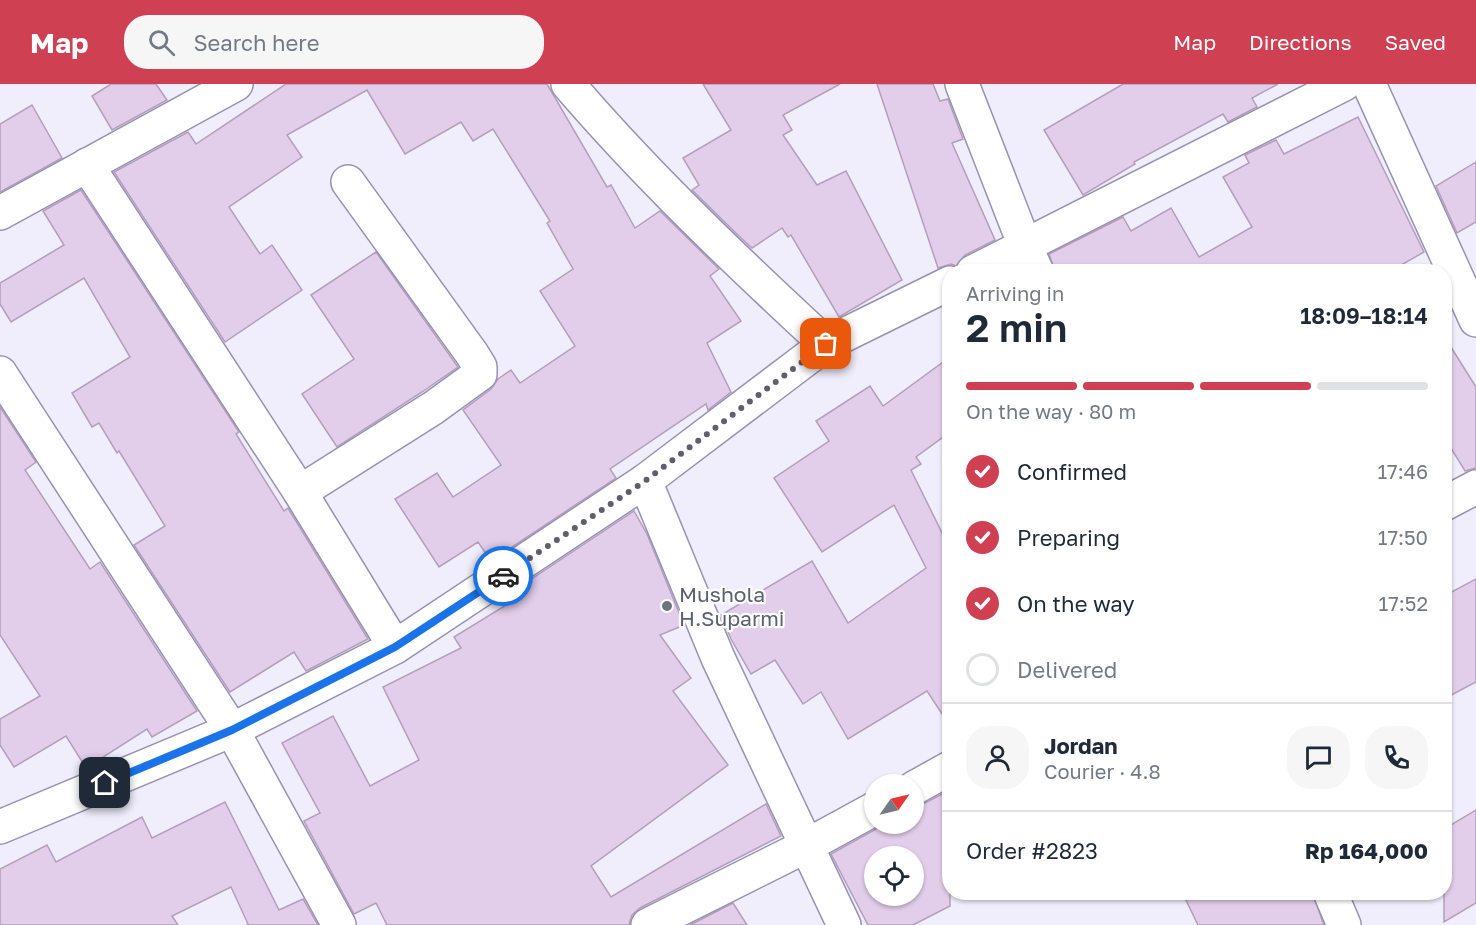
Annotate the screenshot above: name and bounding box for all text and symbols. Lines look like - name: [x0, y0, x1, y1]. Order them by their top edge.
- search box: [124, 15, 544, 69]
- text: Map: [30, 26, 88, 59]
- icon: search: [145, 26, 178, 59]
- text: Search here: [193, 29, 319, 56]
- text: Map: [1173, 29, 1216, 55]
- text: Directions: [1249, 29, 1352, 55]
- text: Saved: [1385, 29, 1446, 55]
- text: Arriving in: [966, 281, 1064, 305]
- text: 18:09–18:14: [1300, 302, 1428, 329]
- text: 2 min: [966, 304, 1067, 351]
- pin: [800, 318, 851, 369]
- icon: bag: [809, 327, 842, 360]
- text: On the way · 80 m: [966, 399, 1136, 423]
- icon: check: [966, 455, 999, 488]
- text: Confirmed: [1017, 458, 1127, 485]
- text: 17:46: [1377, 459, 1428, 483]
- icon: check: [966, 521, 999, 554]
- text: Preparing: [1017, 524, 1120, 551]
- text: 17:50: [1378, 525, 1428, 549]
- courier: [473, 546, 533, 606]
- icon: car: [487, 560, 520, 593]
- place label: Mushola H.Suparmi: [679, 581, 784, 631]
- icon: check: [966, 587, 999, 620]
- text: On the way: [1017, 590, 1135, 617]
- text: 17:52: [1379, 591, 1428, 615]
- marker: Mushola H.Suparmi: [660, 599, 674, 613]
- text: Delivered: [1017, 656, 1117, 683]
- button: person: [966, 726, 1029, 789]
- button: chat: [1287, 726, 1350, 789]
- button: phone: [1365, 726, 1428, 789]
- text: Jordan: [1044, 732, 1118, 759]
- pin: [79, 757, 130, 808]
- text: Courier · 4.8: [1044, 759, 1161, 783]
- icon: home: [88, 766, 121, 799]
- north arrow: [864, 774, 924, 834]
- map controls: [864, 774, 924, 906]
- text: Order #2823: [966, 837, 1098, 864]
- text: Rp 164,000: [1305, 837, 1428, 864]
- button: locate: [864, 846, 924, 906]

